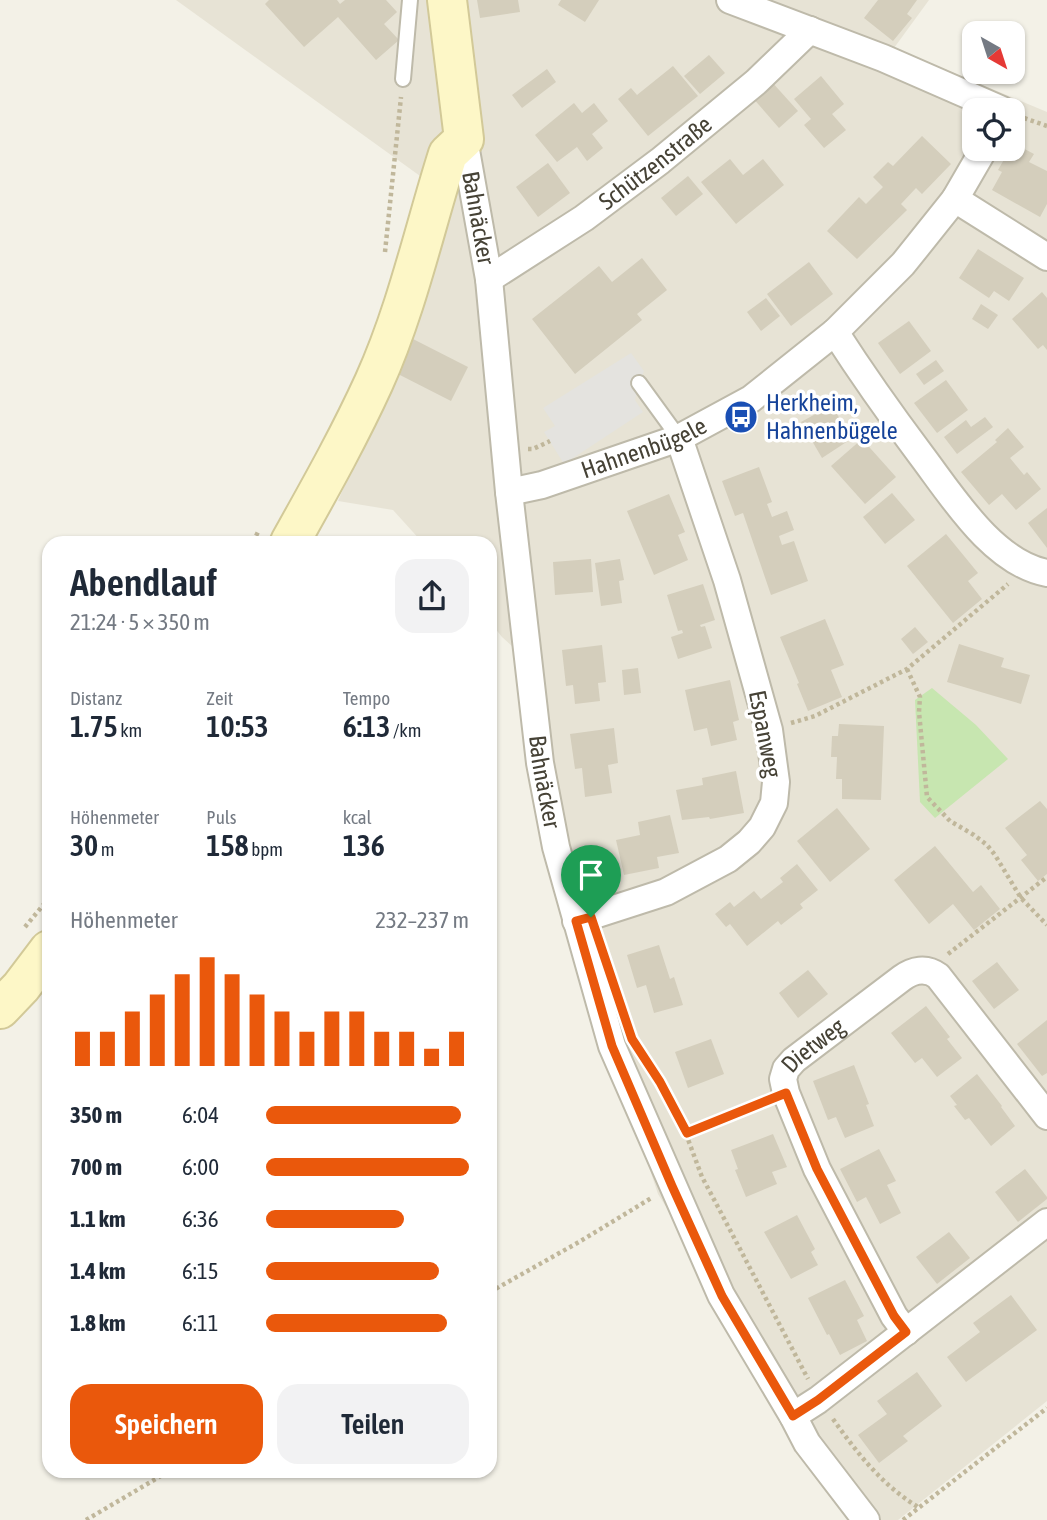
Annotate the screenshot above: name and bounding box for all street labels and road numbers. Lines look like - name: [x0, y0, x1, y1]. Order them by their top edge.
- street label: Schützenstraße: [593, 110, 717, 215]
- street label: Bahnäcker: [457, 169, 500, 267]
- street label: Hahnenbügele: [578, 412, 711, 484]
- street label: Espanweg: [744, 688, 787, 780]
- street label: Bahnäcker: [524, 734, 566, 831]
- street label: Dietweg: [776, 1012, 850, 1078]

